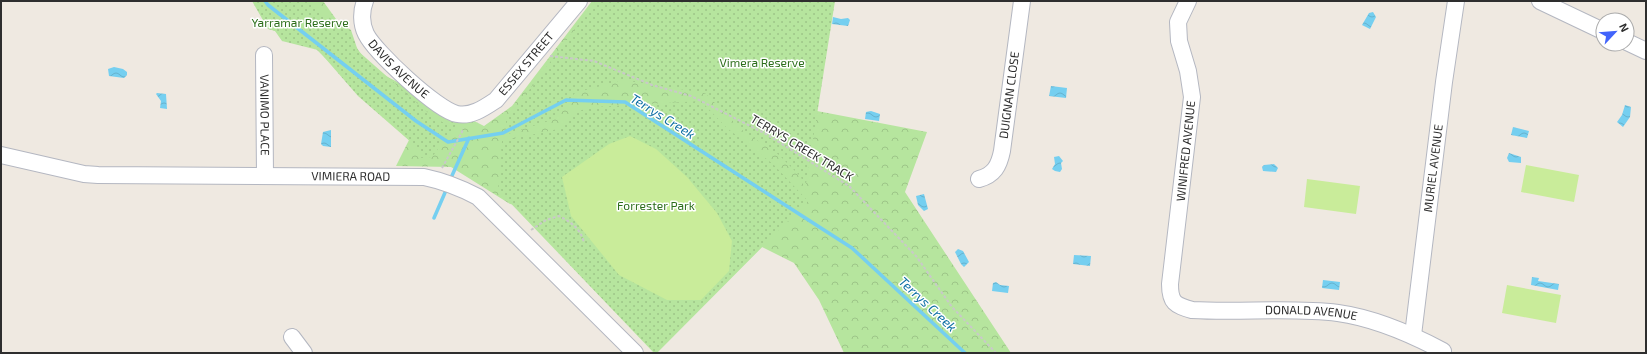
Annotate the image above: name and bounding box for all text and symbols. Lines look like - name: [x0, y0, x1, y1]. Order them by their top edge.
- north arrow: [1595, 12, 1635, 52]
- park label: Yarramar Reserve: [251, 15, 349, 29]
- text: N: [1617, 21, 1632, 34]
- street label: ESSEX STREET: [495, 29, 556, 98]
- street label: DAVIS AVENUE: [366, 36, 433, 101]
- street label: DUIGNAN CLOSE: [996, 50, 1021, 140]
- park label: Vimera Reserve: [719, 55, 805, 69]
- street label: VANIMO PLACE: [258, 74, 273, 156]
- water label: Terrys Creek: [628, 90, 698, 142]
- street label: WINIFRED AVENUE: [1173, 99, 1197, 202]
- street label: TERRYS CREEK TRACK: [749, 111, 856, 183]
- street label: MURIEL AVENUE: [1420, 123, 1445, 213]
- street label: VIMIERA ROAD: [311, 168, 390, 183]
- park label: Forrester Park: [617, 198, 695, 212]
- water label: Terrys Creek: [896, 273, 960, 335]
- street label: DONALD AVENUE: [1265, 302, 1359, 323]

